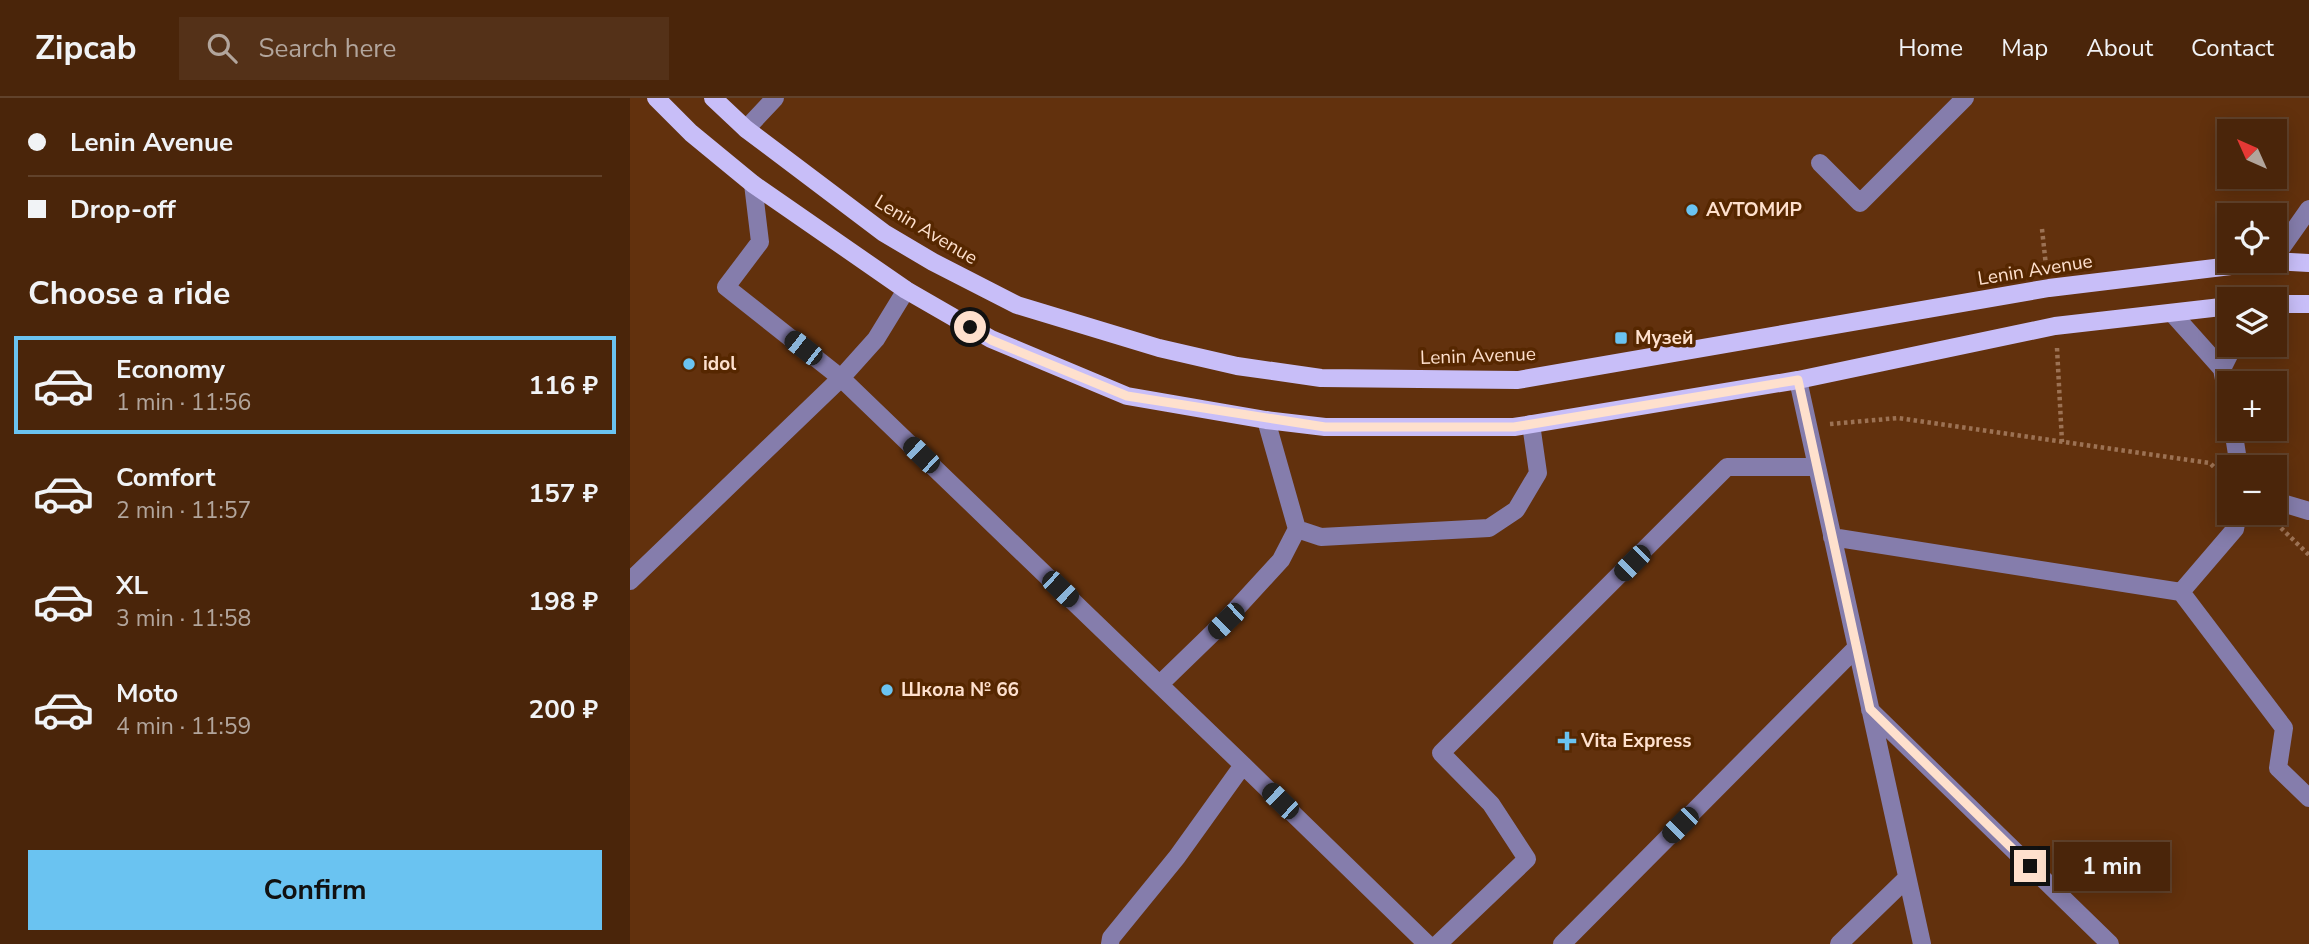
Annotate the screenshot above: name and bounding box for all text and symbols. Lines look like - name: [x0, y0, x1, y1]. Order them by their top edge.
- search box: [179, 17, 669, 80]
- text: Zipcab: [35, 26, 137, 71]
- icon: search: [203, 29, 241, 67]
- text: Search here: [259, 31, 396, 66]
- text: Home: [1898, 32, 1963, 64]
- text: Map: [2001, 32, 2048, 64]
- text: About: [2086, 32, 2153, 64]
- text: Contact: [2191, 32, 2274, 64]
- north arrow: [2217, 119, 2287, 189]
- map controls: [2217, 119, 2287, 525]
- text: Lenin Avenue: [70, 125, 233, 160]
- street label: Lenin Avenue: [870, 189, 982, 271]
- text: Drop-off: [70, 192, 176, 227]
- place label: AVTOМИР: [1706, 197, 1802, 223]
- marker: AVTOМИР: [1684, 202, 1700, 218]
- button: locate: [2217, 203, 2287, 273]
- street label: Lenin Avenue: [1976, 248, 2094, 292]
- text: Choose a ride: [28, 272, 230, 315]
- button: layers: [2217, 287, 2287, 357]
- route start: [954, 311, 986, 343]
- place label: Музей: [1635, 325, 1694, 351]
- car: [780, 327, 827, 369]
- marker: Музей: [1613, 330, 1629, 346]
- street label: Lenin Avenue: [1420, 341, 1536, 371]
- place label: idol: [703, 351, 736, 377]
- text: Economy: [116, 352, 225, 387]
- icon: car: [32, 354, 95, 417]
- marker: idol: [681, 356, 697, 372]
- text: 116 ₽: [529, 368, 598, 403]
- button: +: [2217, 371, 2287, 441]
- text: 1 min · 11:56: [116, 387, 251, 418]
- car: [899, 433, 944, 477]
- button: −: [2217, 455, 2287, 525]
- text: Comfort: [116, 460, 216, 495]
- icon: car: [32, 462, 95, 525]
- text: 157 ₽: [529, 476, 598, 511]
- text: 2 min · 11:57: [116, 495, 251, 526]
- car: [1610, 541, 1655, 585]
- car: [1038, 567, 1083, 611]
- text: XL: [116, 568, 148, 603]
- icon: car: [32, 570, 95, 633]
- text: 198 ₽: [529, 584, 598, 619]
- car: [1204, 599, 1249, 643]
- text: 3 min · 11:58: [116, 603, 251, 634]
- text: Moto: [116, 676, 178, 711]
- place label: Школа № 66: [901, 677, 1019, 703]
- icon: car: [32, 678, 95, 741]
- marker: Школа № 66: [879, 682, 895, 698]
- text: 200 ₽: [529, 692, 598, 727]
- text: 4 min · 11:59: [116, 711, 251, 742]
- place label: Vita Express: [1580, 728, 1691, 754]
- marker: Vita Express: [1559, 733, 1575, 749]
- car: [1258, 779, 1303, 823]
- car: [1658, 803, 1703, 847]
- callout: 1 min: [2054, 842, 2170, 890]
- button: Confirm: [28, 850, 602, 930]
- route end: [2014, 850, 2046, 882]
- text: 1 min: [2082, 851, 2142, 882]

